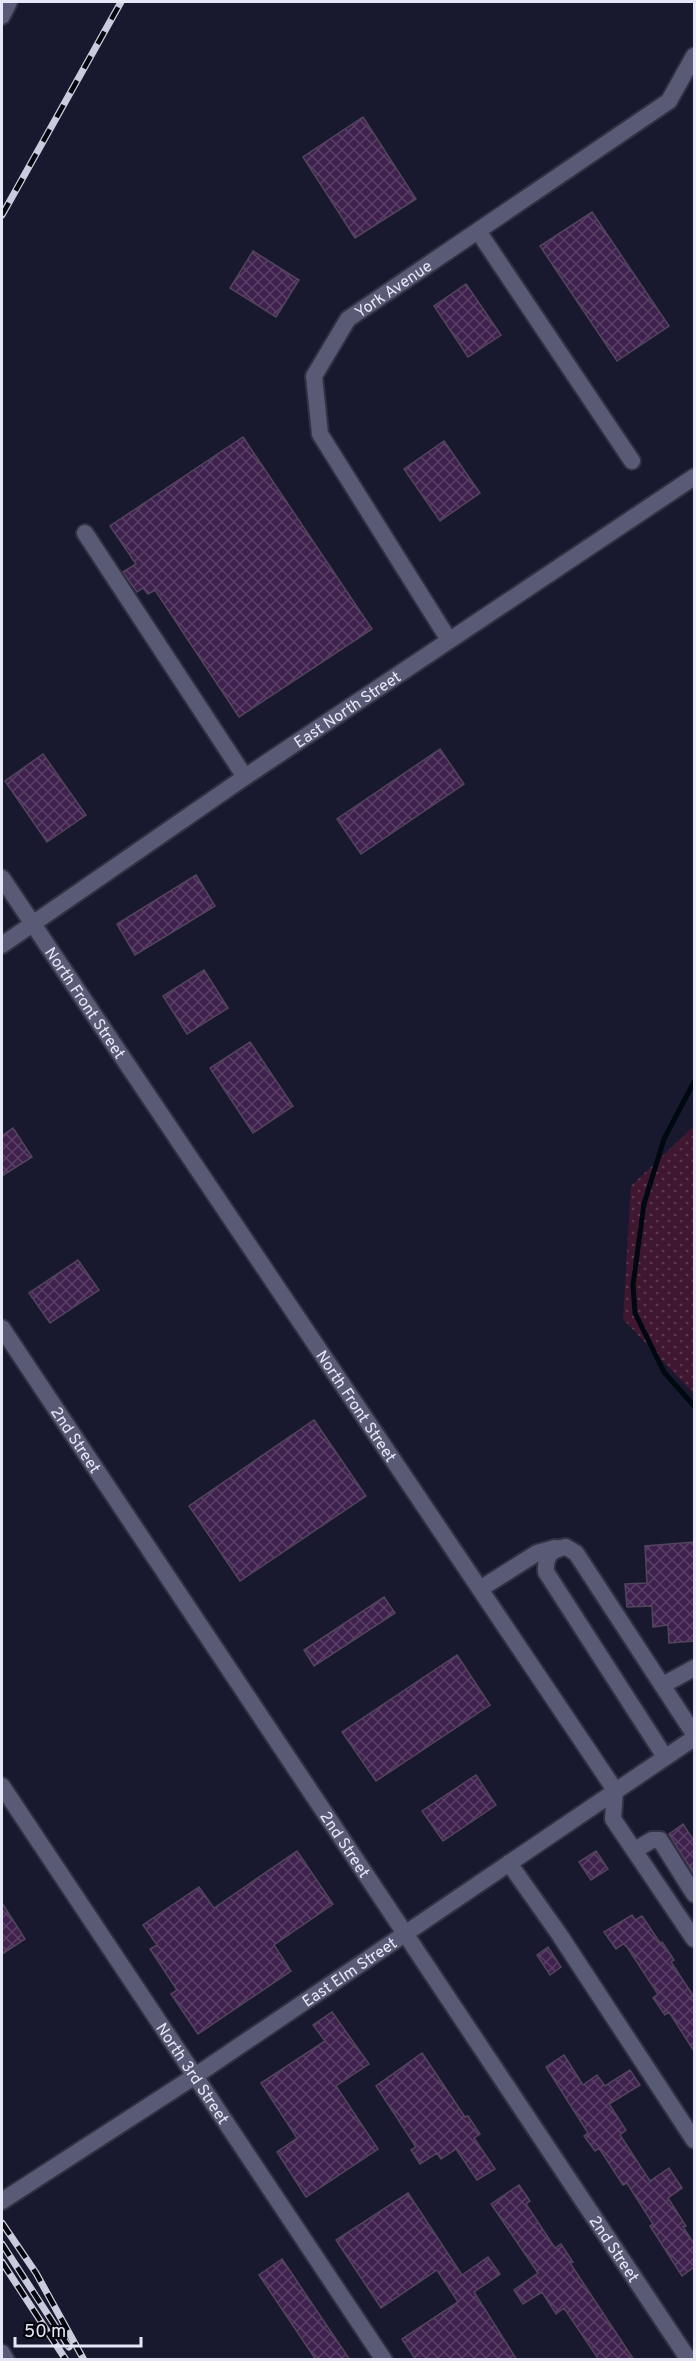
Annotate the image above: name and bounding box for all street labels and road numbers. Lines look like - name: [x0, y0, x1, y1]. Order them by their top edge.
- street label: York Avenue: [352, 257, 436, 323]
- street label: East North Street: [291, 668, 405, 753]
- street label: North Front Street: [39, 944, 129, 1063]
- street label: North Front Street: [310, 1347, 400, 1467]
- street label: 2nd Street: [45, 1404, 104, 1478]
- street label: 2nd Street: [315, 1808, 373, 1882]
- street label: East Elm Street: [299, 1934, 401, 2013]
- street label: North 3rd Street: [151, 2020, 232, 2129]
- street label: 2nd Street: [584, 2213, 643, 2287]

